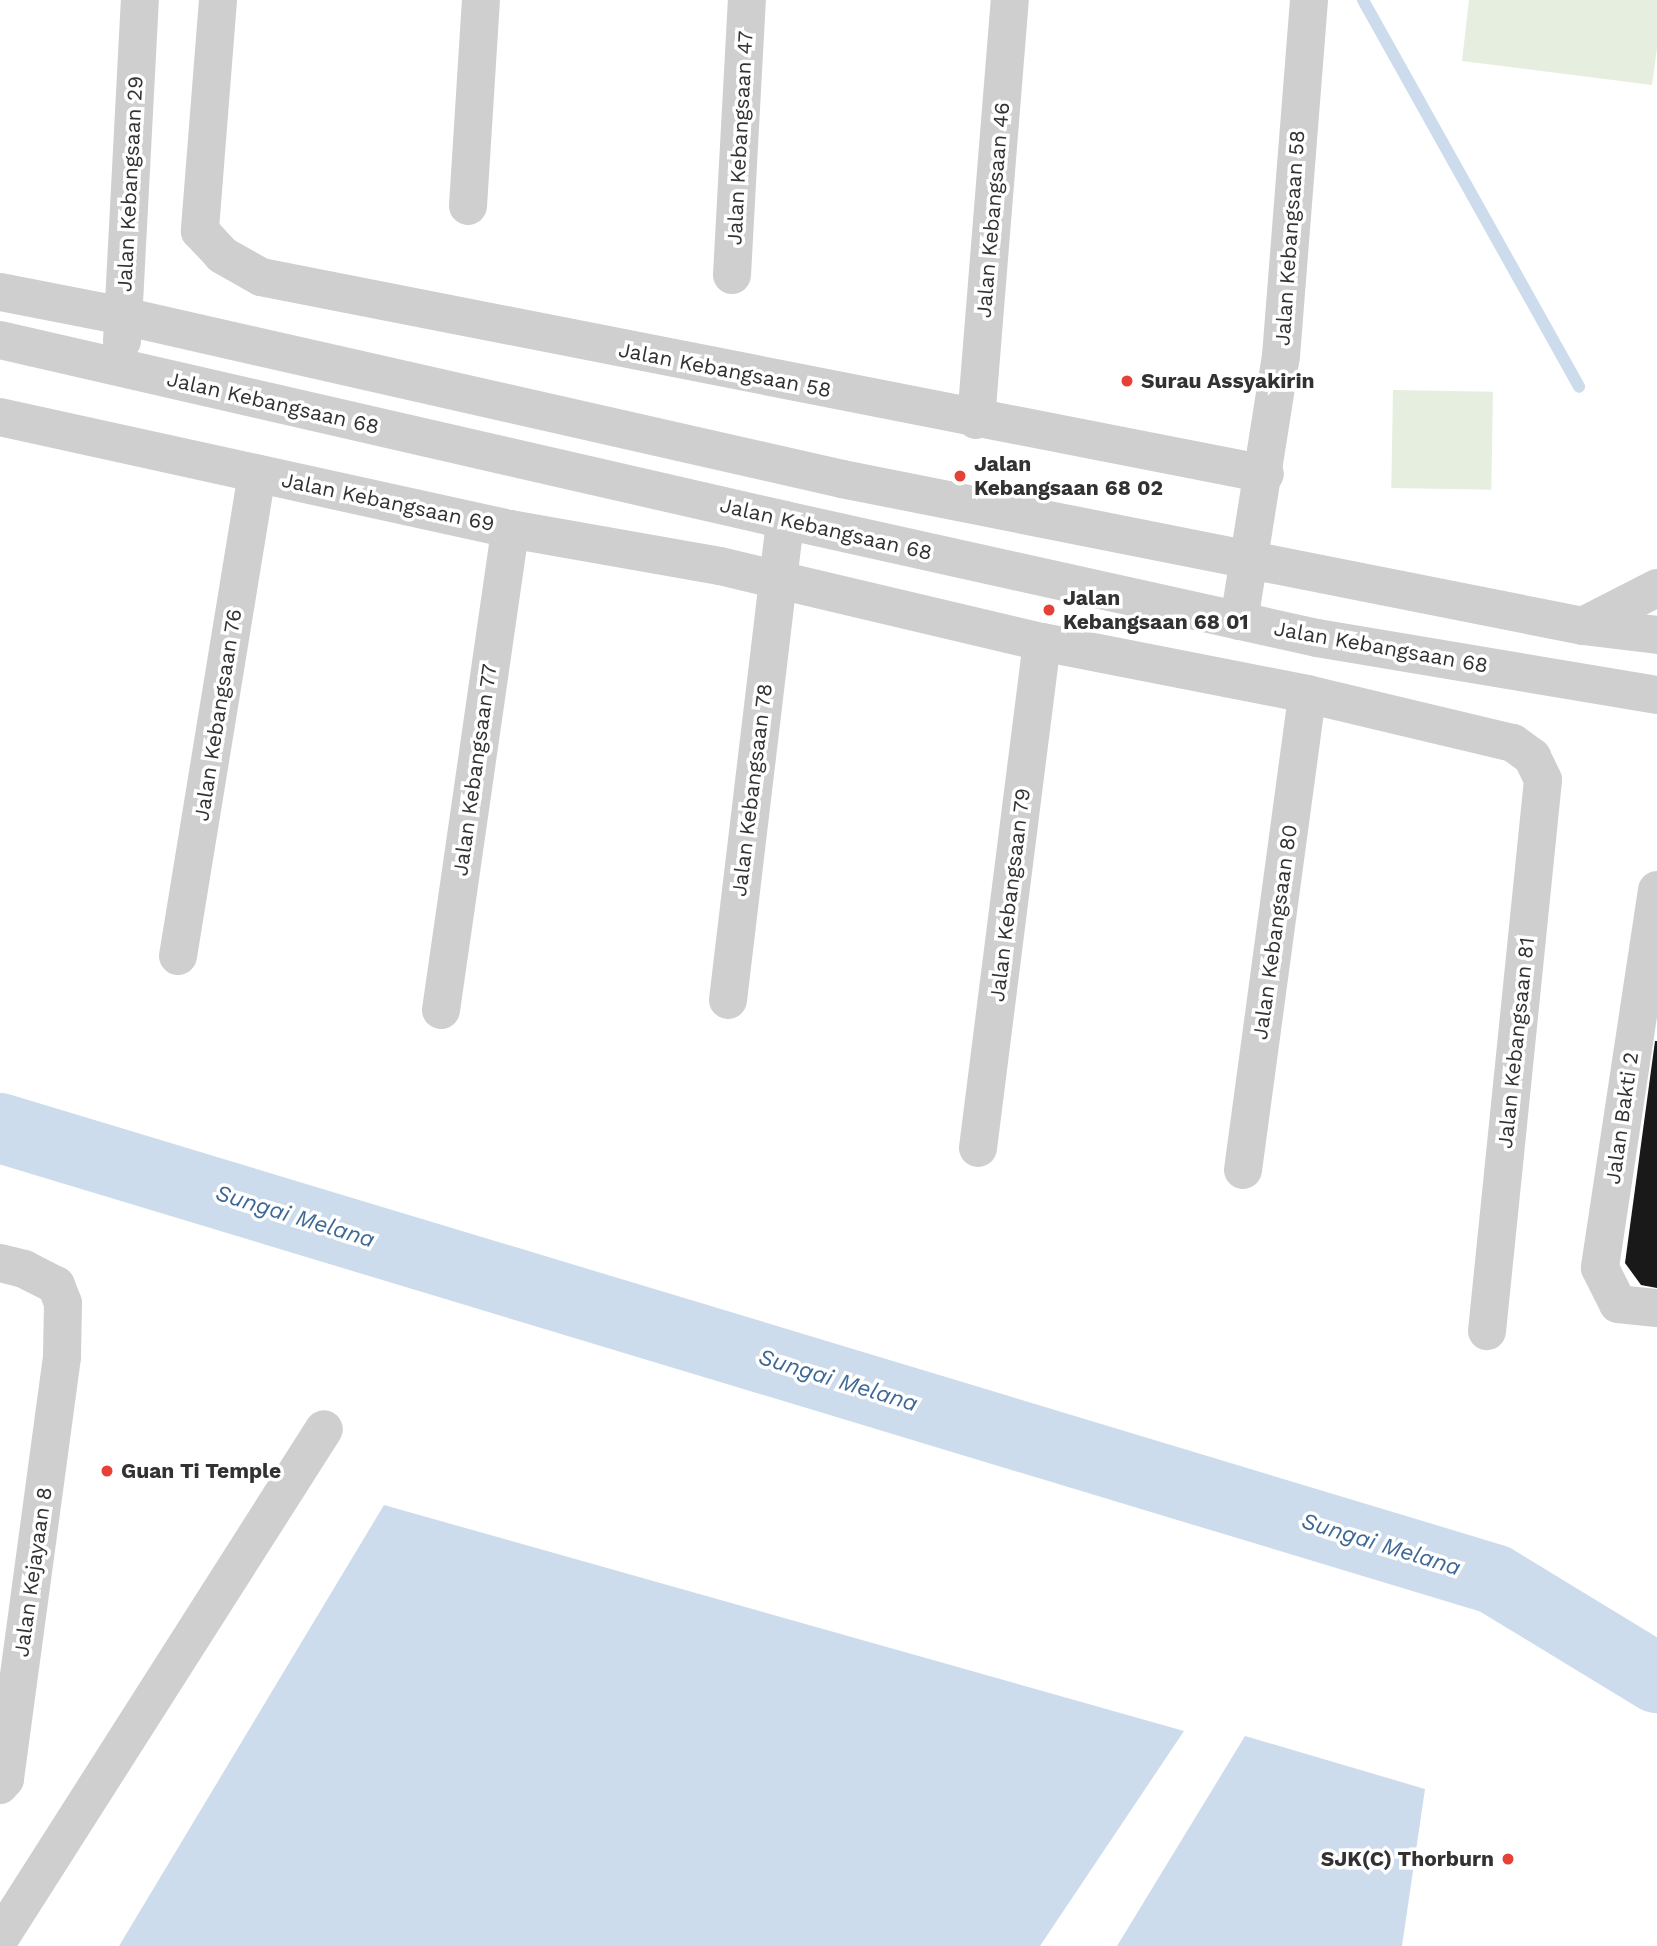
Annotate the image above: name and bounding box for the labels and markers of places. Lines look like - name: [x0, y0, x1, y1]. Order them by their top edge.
- place label: Surau Assyakirin: [1141, 368, 1315, 394]
- marker: Surau Assyakirin: [1119, 373, 1135, 389]
- place label: Jalan Kebangsaan 68 02: [974, 451, 1163, 501]
- marker: Jalan Kebangsaan 68 02: [952, 468, 968, 484]
- place label: Jalan Kebangsaan 68 01: [1063, 585, 1248, 635]
- marker: Jalan Kebangsaan 68 01: [1041, 602, 1057, 618]
- place label: Guan Ti Temple: [121, 1458, 282, 1484]
- marker: Guan Ti Temple: [99, 1463, 115, 1479]
- place label: SJK(C) Thorburn: [1320, 1846, 1494, 1872]
- marker: SJK(C) Thorburn: [1500, 1851, 1516, 1867]

